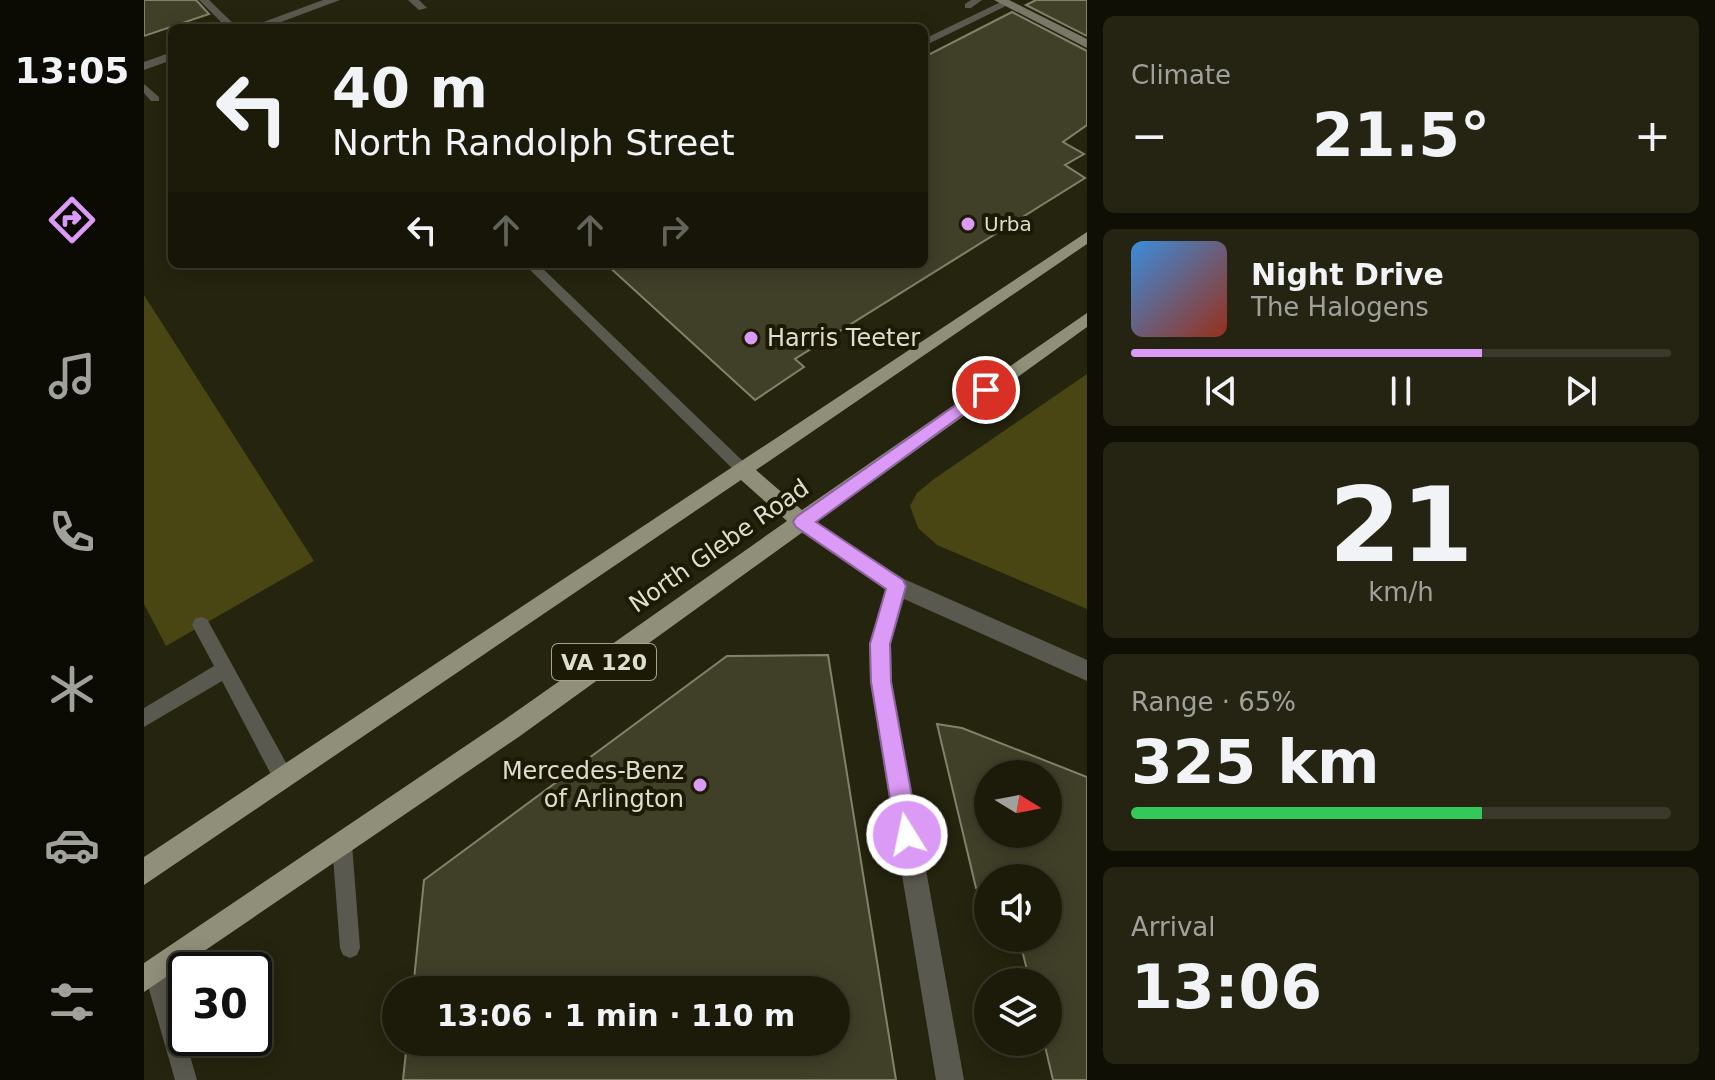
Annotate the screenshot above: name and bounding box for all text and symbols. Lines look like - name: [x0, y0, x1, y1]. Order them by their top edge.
- text: 13:05: [15, 50, 129, 91]
- text: 40 m: [332, 55, 488, 120]
- icon: left: [200, 56, 304, 160]
- text: Climate: [1131, 60, 1231, 90]
- text: 21.5°: [1312, 100, 1490, 170]
- text: −: [1131, 110, 1168, 161]
- text: +: [1634, 110, 1671, 161]
- text: North Randolph Street: [332, 122, 735, 163]
- icon: directions: [44, 192, 100, 248]
- icon: left: [400, 208, 444, 252]
- icon: ahead: [484, 208, 528, 252]
- icon: ahead: [568, 208, 612, 252]
- icon: right: [652, 208, 696, 252]
- place label: Urba: [984, 212, 1032, 236]
- marker: Urba: [959, 215, 977, 233]
- text: Night Drive: [1251, 257, 1444, 292]
- text: The Halogens: [1251, 292, 1429, 322]
- place label: Harris Teeter: [767, 324, 920, 352]
- marker: Harris Teeter: [742, 329, 760, 347]
- icon: music: [44, 348, 100, 404]
- pin: [952, 356, 1020, 424]
- icon: arrive: [964, 368, 1008, 412]
- icon: previous: [1199, 369, 1243, 413]
- icon: pause: [1379, 369, 1423, 413]
- icon: next: [1559, 369, 1603, 413]
- text: 21: [1329, 464, 1473, 586]
- street label: North Glebe Road: [624, 474, 814, 618]
- icon: phone: [44, 504, 100, 560]
- text: km/h: [1368, 577, 1434, 607]
- road number: VA 120: [552, 644, 656, 680]
- icon: climate: [44, 661, 100, 717]
- text: Range · 65%: [1131, 687, 1296, 717]
- text: 325 km: [1131, 727, 1380, 797]
- place label: Mercedes-Benz of Arlington: [502, 757, 684, 813]
- north arrow: [974, 760, 1062, 848]
- map controls: [974, 760, 1062, 1056]
- marker: Mercedes-Benz of Arlington: [691, 776, 709, 794]
- position arrow: [865, 793, 949, 877]
- icon: car: [44, 817, 100, 873]
- button: sound: [974, 864, 1062, 952]
- text: Arrival: [1131, 912, 1215, 942]
- speed limit sign: 30: [168, 952, 272, 1056]
- text: 13:06: [1131, 952, 1322, 1022]
- button: layers: [974, 968, 1062, 1056]
- icon: filters: [44, 974, 100, 1030]
- text: 13:06 · 1 min · 110 m: [437, 998, 795, 1033]

